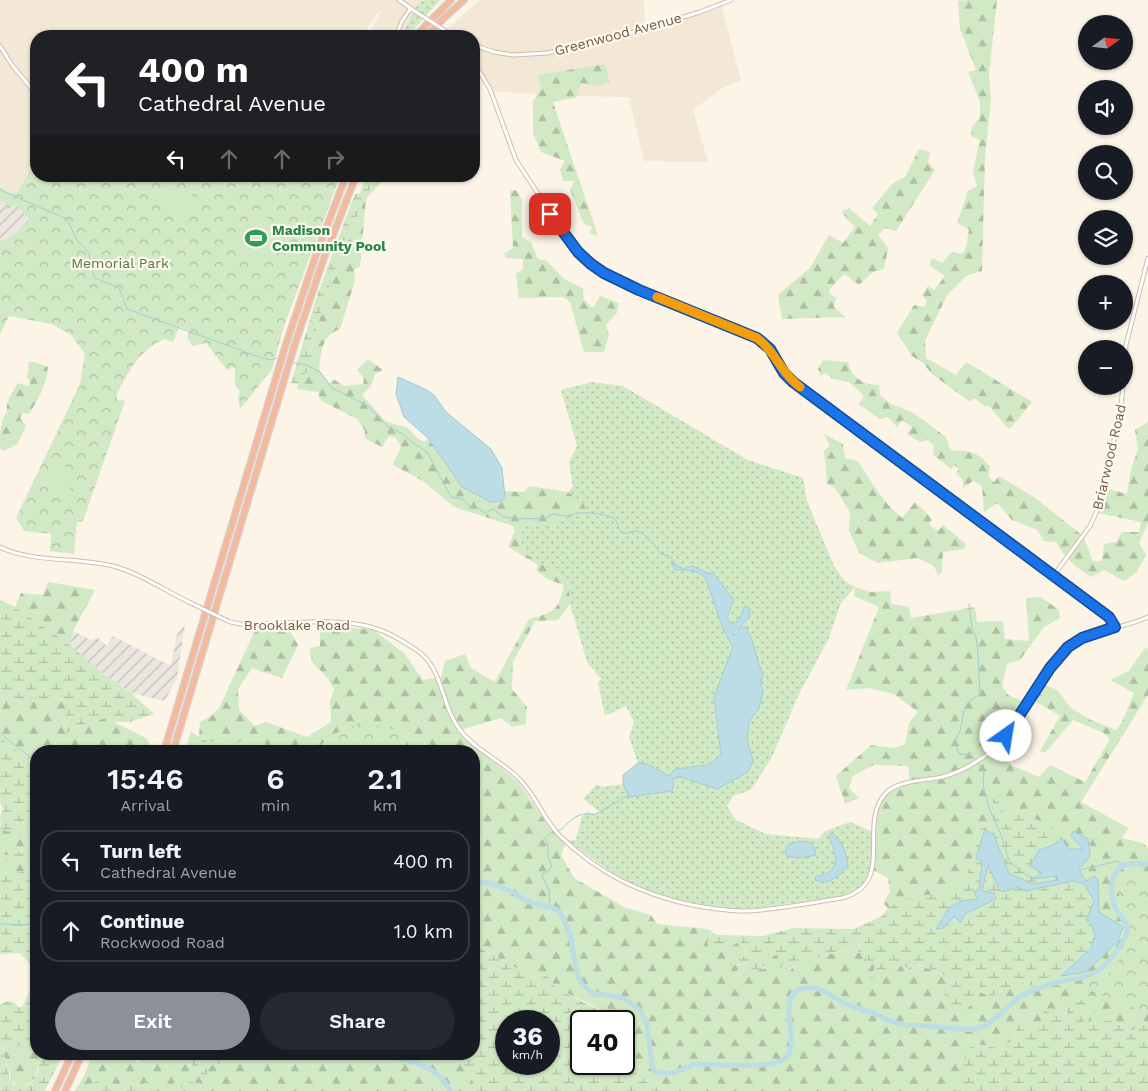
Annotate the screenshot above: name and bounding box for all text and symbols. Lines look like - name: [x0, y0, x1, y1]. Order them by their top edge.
- street label: Greenwood Avenue: [553, 9, 683, 59]
- north arrow: [1078, 15, 1132, 70]
- map controls: [1078, 15, 1133, 395]
- text: 400 m: [138, 49, 249, 91]
- icon: left: [55, 50, 120, 115]
- button: sound: [1078, 80, 1133, 135]
- text: Cathedral Avenue: [138, 91, 326, 116]
- icon: left: [162, 145, 190, 173]
- icon: ahead: [215, 145, 243, 173]
- icon: ahead: [268, 145, 296, 173]
- icon: right: [321, 145, 349, 173]
- button: search: [1078, 145, 1133, 200]
- pin: [529, 193, 571, 235]
- icon: arrive: [536, 200, 564, 228]
- button: layers: [1078, 210, 1133, 265]
- place label: Madison Community Pool: [272, 222, 386, 254]
- sports icon: Madison Community Pool: [243, 225, 269, 251]
- park label: Memorial Park: [71, 255, 169, 271]
- button: +: [1078, 275, 1133, 330]
- button: −: [1078, 340, 1133, 395]
- street label: Briarwood Road: [1089, 402, 1129, 512]
- street label: Brooklake Road: [244, 617, 350, 633]
- position arrow: [979, 709, 1031, 761]
- text: 15:46: [107, 761, 184, 796]
- text: 6: [266, 761, 285, 796]
- text: 2.1: [367, 761, 403, 796]
- text: Arrival: [120, 796, 170, 815]
- text: min: [261, 796, 290, 815]
- text: km: [373, 796, 397, 815]
- text: Turn left: [100, 840, 181, 863]
- icon: left: [57, 847, 85, 875]
- text: 400 m: [393, 850, 453, 873]
- text: Cathedral Avenue: [100, 863, 237, 882]
- text: Continue: [100, 910, 184, 933]
- icon: ahead: [57, 917, 85, 945]
- text: 1.0 km: [394, 920, 453, 943]
- text: Rockwood Road: [100, 933, 225, 952]
- button: Exit: [55, 992, 250, 1050]
- button: Share: [260, 992, 455, 1050]
- speed limit sign: 40: [570, 1010, 635, 1075]
- text: 36: [512, 1022, 543, 1051]
- text: km/h: [512, 1048, 543, 1062]

